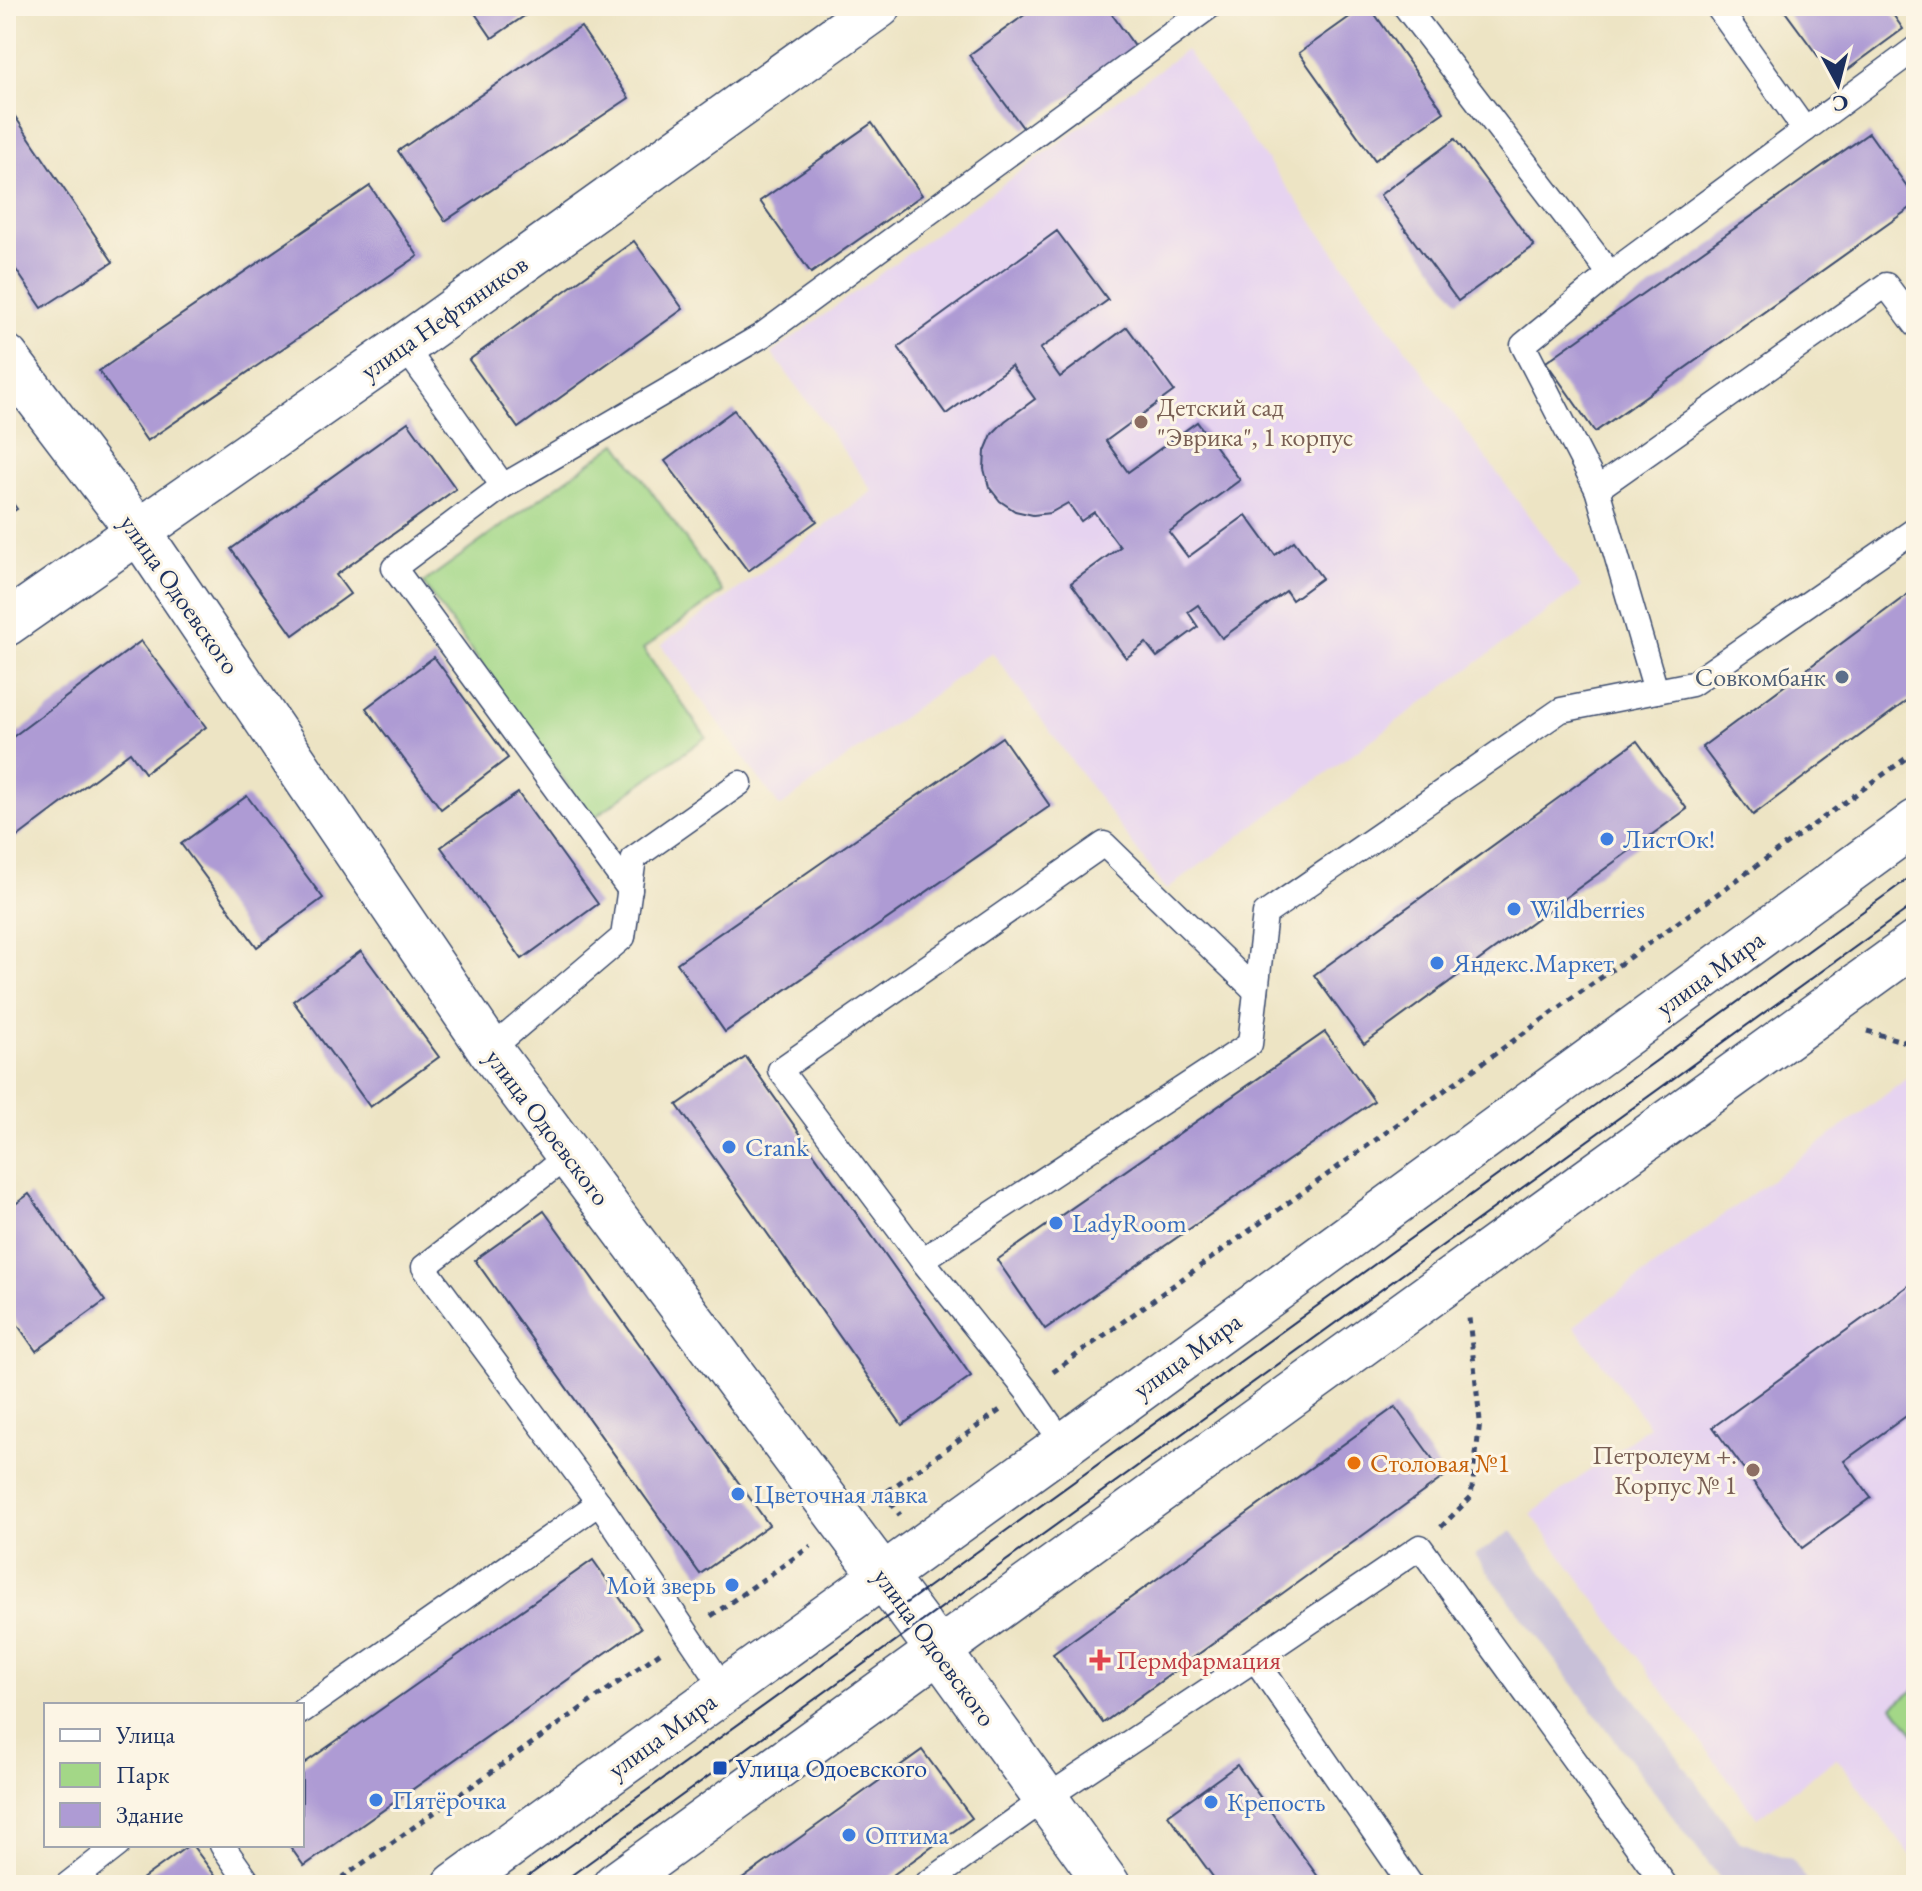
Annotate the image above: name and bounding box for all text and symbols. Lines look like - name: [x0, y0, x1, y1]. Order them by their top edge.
- north arrow: [1798, 44, 1878, 124]
- text: С: [1831, 88, 1850, 119]
- street label: улица Нефтяников: [354, 247, 534, 387]
- place label: Детский сад "Эврика", 1 корпус: [1157, 390, 1353, 454]
- marker: Детский сад "Эврика", 1 корпус: [1132, 413, 1150, 431]
- street label: улица Одоевского: [112, 507, 248, 681]
- place label: Совкомбанк: [1695, 660, 1827, 694]
- marker: Совкомбанк: [1833, 668, 1851, 686]
- place label: ЛистОк!: [1623, 822, 1715, 856]
- marker: ЛистОк!: [1598, 830, 1616, 848]
- place label: Wildberries: [1530, 892, 1645, 926]
- marker: Wildberries: [1505, 900, 1523, 918]
- street label: улица Мира: [1649, 922, 1772, 1024]
- place label: Яндекс.Маркет: [1452, 946, 1614, 980]
- marker: Яндекс.Маркет: [1428, 954, 1446, 972]
- street label: улица Одоевского: [478, 1042, 618, 1212]
- place label: Crank: [745, 1130, 809, 1164]
- marker: Crank: [720, 1138, 738, 1156]
- place label: LadyRoom: [1072, 1206, 1187, 1240]
- marker: LadyRoom: [1047, 1214, 1065, 1232]
- street label: улица Мира: [1126, 1304, 1249, 1406]
- place label: Петролеум +. Корпус № 1: [1592, 1438, 1737, 1502]
- place label: Столовая №1: [1370, 1446, 1510, 1480]
- marker: Столовая №1: [1345, 1454, 1363, 1472]
- marker: Петролеум +. Корпус № 1: [1744, 1461, 1762, 1479]
- place label: Цветочная лавка: [754, 1477, 928, 1511]
- marker: Цветочная лавка: [729, 1485, 747, 1503]
- street label: улица Одоевского: [866, 1561, 1004, 1733]
- place label: Мой зверь: [606, 1568, 716, 1602]
- marker: Мой зверь: [723, 1576, 741, 1594]
- place label: Пермфармация: [1116, 1643, 1281, 1677]
- marker: Пермфармация: [1091, 1651, 1109, 1669]
- street label: улица Мира: [601, 1684, 724, 1786]
- legend: [44, 1703, 304, 1847]
- text: Улица: [115, 1719, 175, 1750]
- place label: Улица Одоевского: [735, 1751, 927, 1785]
- text: Парк: [116, 1759, 170, 1790]
- marker: Улица Одоевского: [711, 1759, 729, 1777]
- place label: Пятёрочка: [392, 1783, 507, 1817]
- place label: Крепость: [1227, 1785, 1326, 1819]
- marker: Пятёрочка: [367, 1791, 385, 1809]
- marker: Крепость: [1202, 1793, 1220, 1811]
- text: Здание: [116, 1799, 183, 1830]
- place label: Оптима: [865, 1818, 950, 1852]
- marker: Оптима: [840, 1826, 858, 1844]

